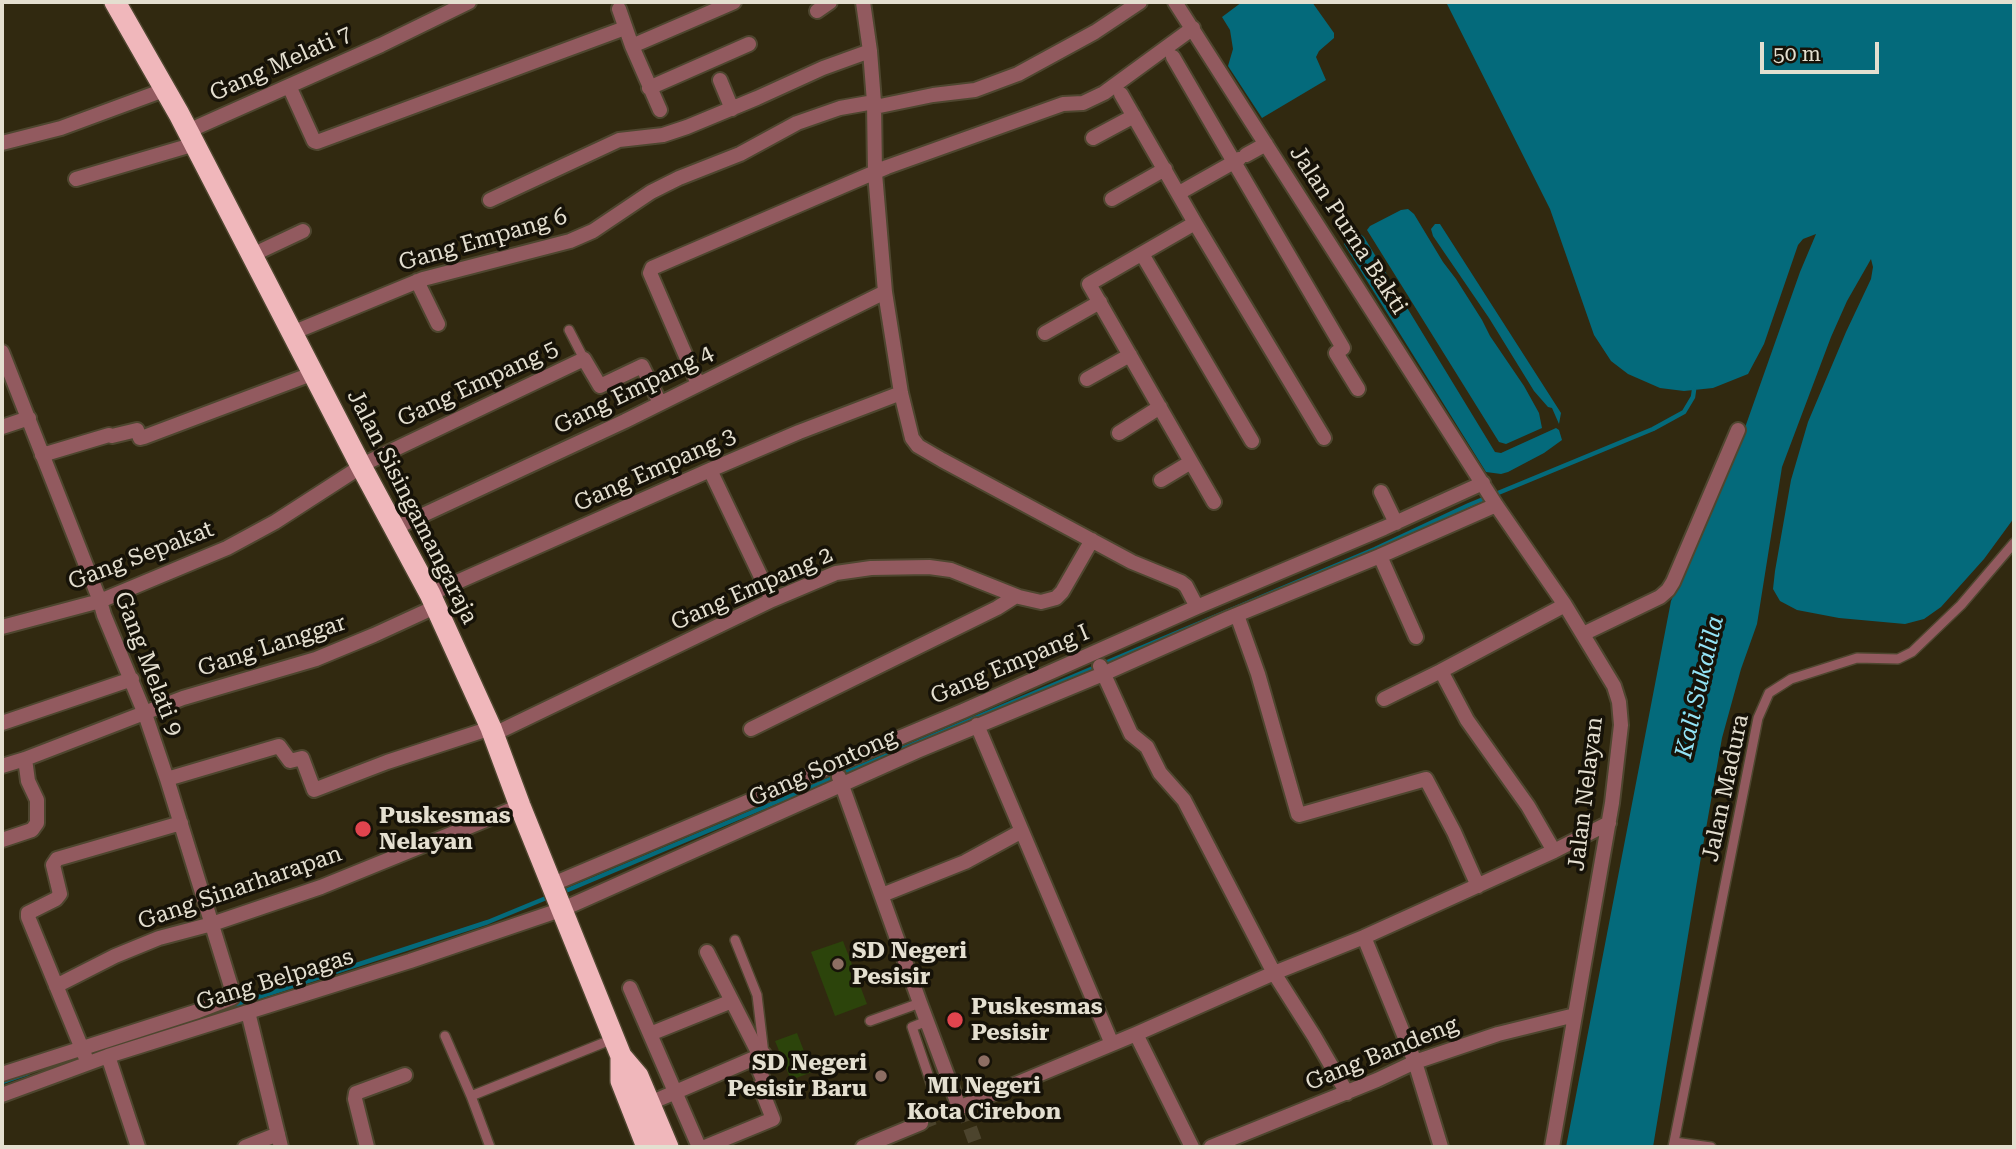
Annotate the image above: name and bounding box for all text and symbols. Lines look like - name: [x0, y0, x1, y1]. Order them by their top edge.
- street label: Gang Melati 7: [206, 20, 356, 108]
- scale bar: [1764, 28, 1883, 72]
- text: 50 m: [1773, 42, 1821, 66]
- street label: Jalan Purna Bakti: [1283, 141, 1413, 319]
- street label: Gang Empang 6: [396, 203, 570, 277]
- street label: Gang Empang 5: [393, 335, 563, 433]
- street label: Gang Empang 4: [550, 339, 718, 441]
- street label: Jalan Sisingamangaraja: [341, 385, 483, 629]
- street label: Gang Empang 3: [570, 422, 740, 518]
- street label: Gang Sepakat: [64, 516, 218, 596]
- street label: Gang Empang 2: [667, 541, 837, 637]
- street label: Gang Melati 9: [108, 588, 188, 740]
- street label: Gang Langgar: [194, 609, 350, 683]
- water label: Kali Sukalila: [1670, 613, 1730, 761]
- street label: Gang Empang I: [926, 619, 1094, 711]
- street label: Jalan Madura: [1697, 712, 1755, 864]
- street label: Jalan Nelayan: [1563, 715, 1609, 873]
- street label: Gang Sontong: [745, 723, 901, 813]
- place label: Puskesmas Nelayan: [379, 802, 511, 856]
- marker: Puskesmas Nelayan: [353, 819, 373, 839]
- street label: Gang Sinarharapan: [134, 840, 346, 936]
- place label: SD Negeri Pesisir: [852, 937, 967, 991]
- street label: Gang Belpagas: [193, 943, 357, 1017]
- marker: SD Negeri Pesisir: [830, 956, 846, 972]
- place label: Puskesmas Pesisir: [971, 993, 1103, 1047]
- marker: Puskesmas Pesisir: [945, 1010, 965, 1030]
- street label: Gang Bandeng: [1302, 1011, 1462, 1097]
- place label: SD Negeri Pesisir Baru: [727, 1049, 867, 1103]
- marker: MI Negeri Kota Cirebon: [976, 1053, 992, 1069]
- marker: SD Negeri Pesisir Baru: [873, 1068, 889, 1084]
- place label: MI Negeri Kota Cirebon: [907, 1072, 1061, 1126]

